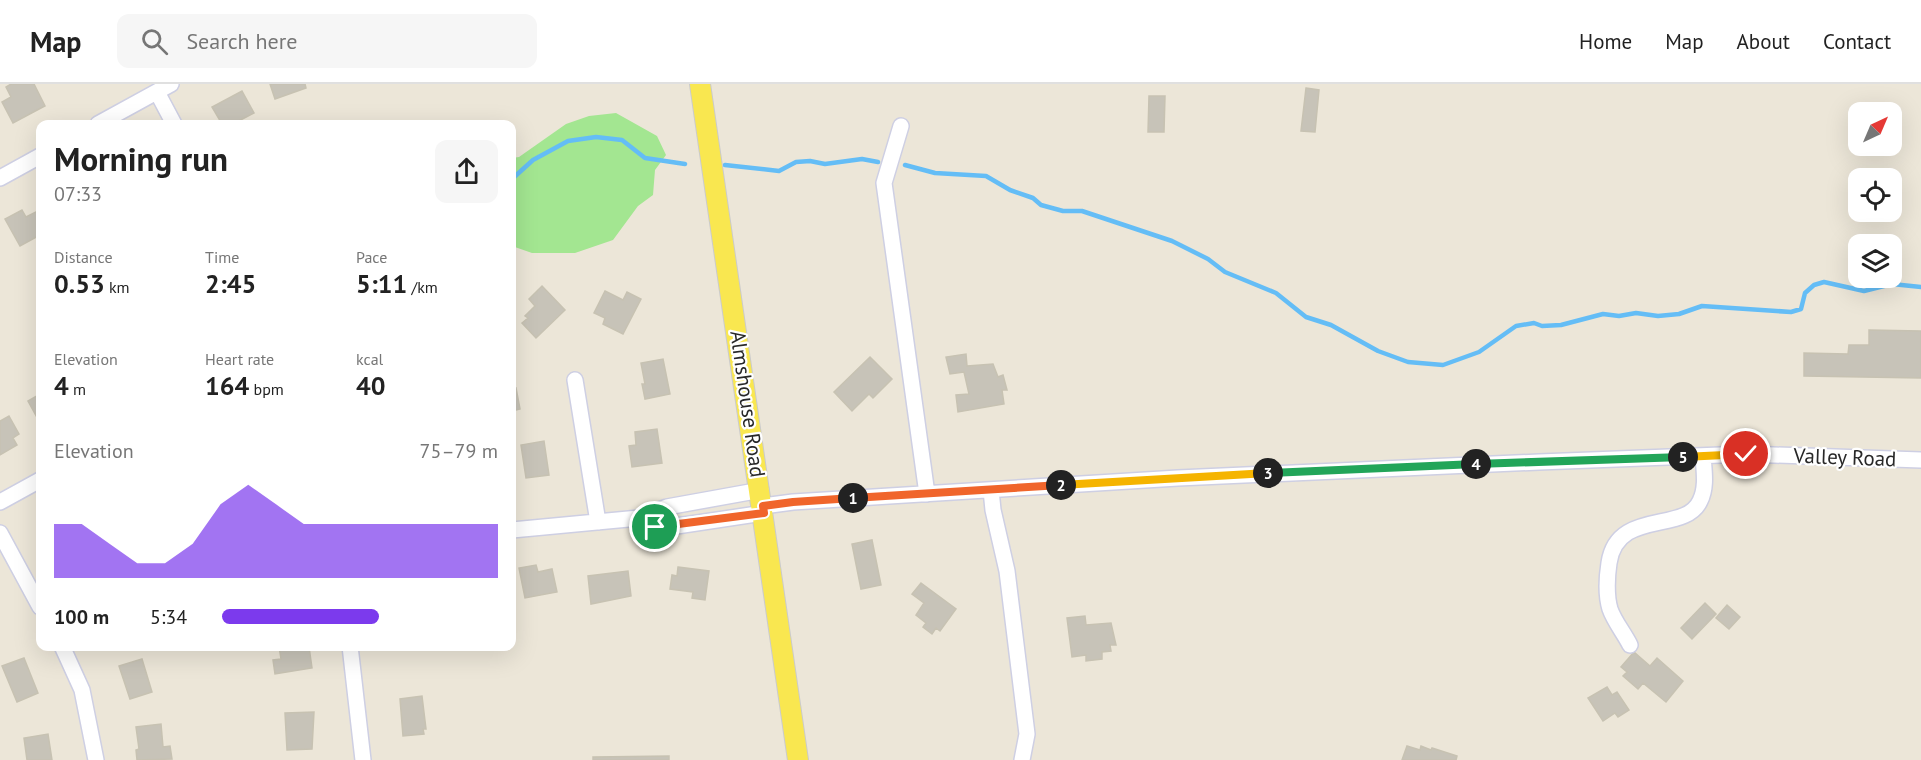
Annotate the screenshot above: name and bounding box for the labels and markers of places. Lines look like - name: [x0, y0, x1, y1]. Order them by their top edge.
- pin: [1720, 428, 1771, 479]
- pin: 5: [1668, 442, 1698, 472]
- pin: 4: [1461, 449, 1491, 479]
- pin: 3: [1253, 458, 1283, 488]
- pin: 2: [1046, 470, 1076, 500]
- pin: 1: [838, 483, 868, 513]
- pin: [629, 501, 680, 552]

